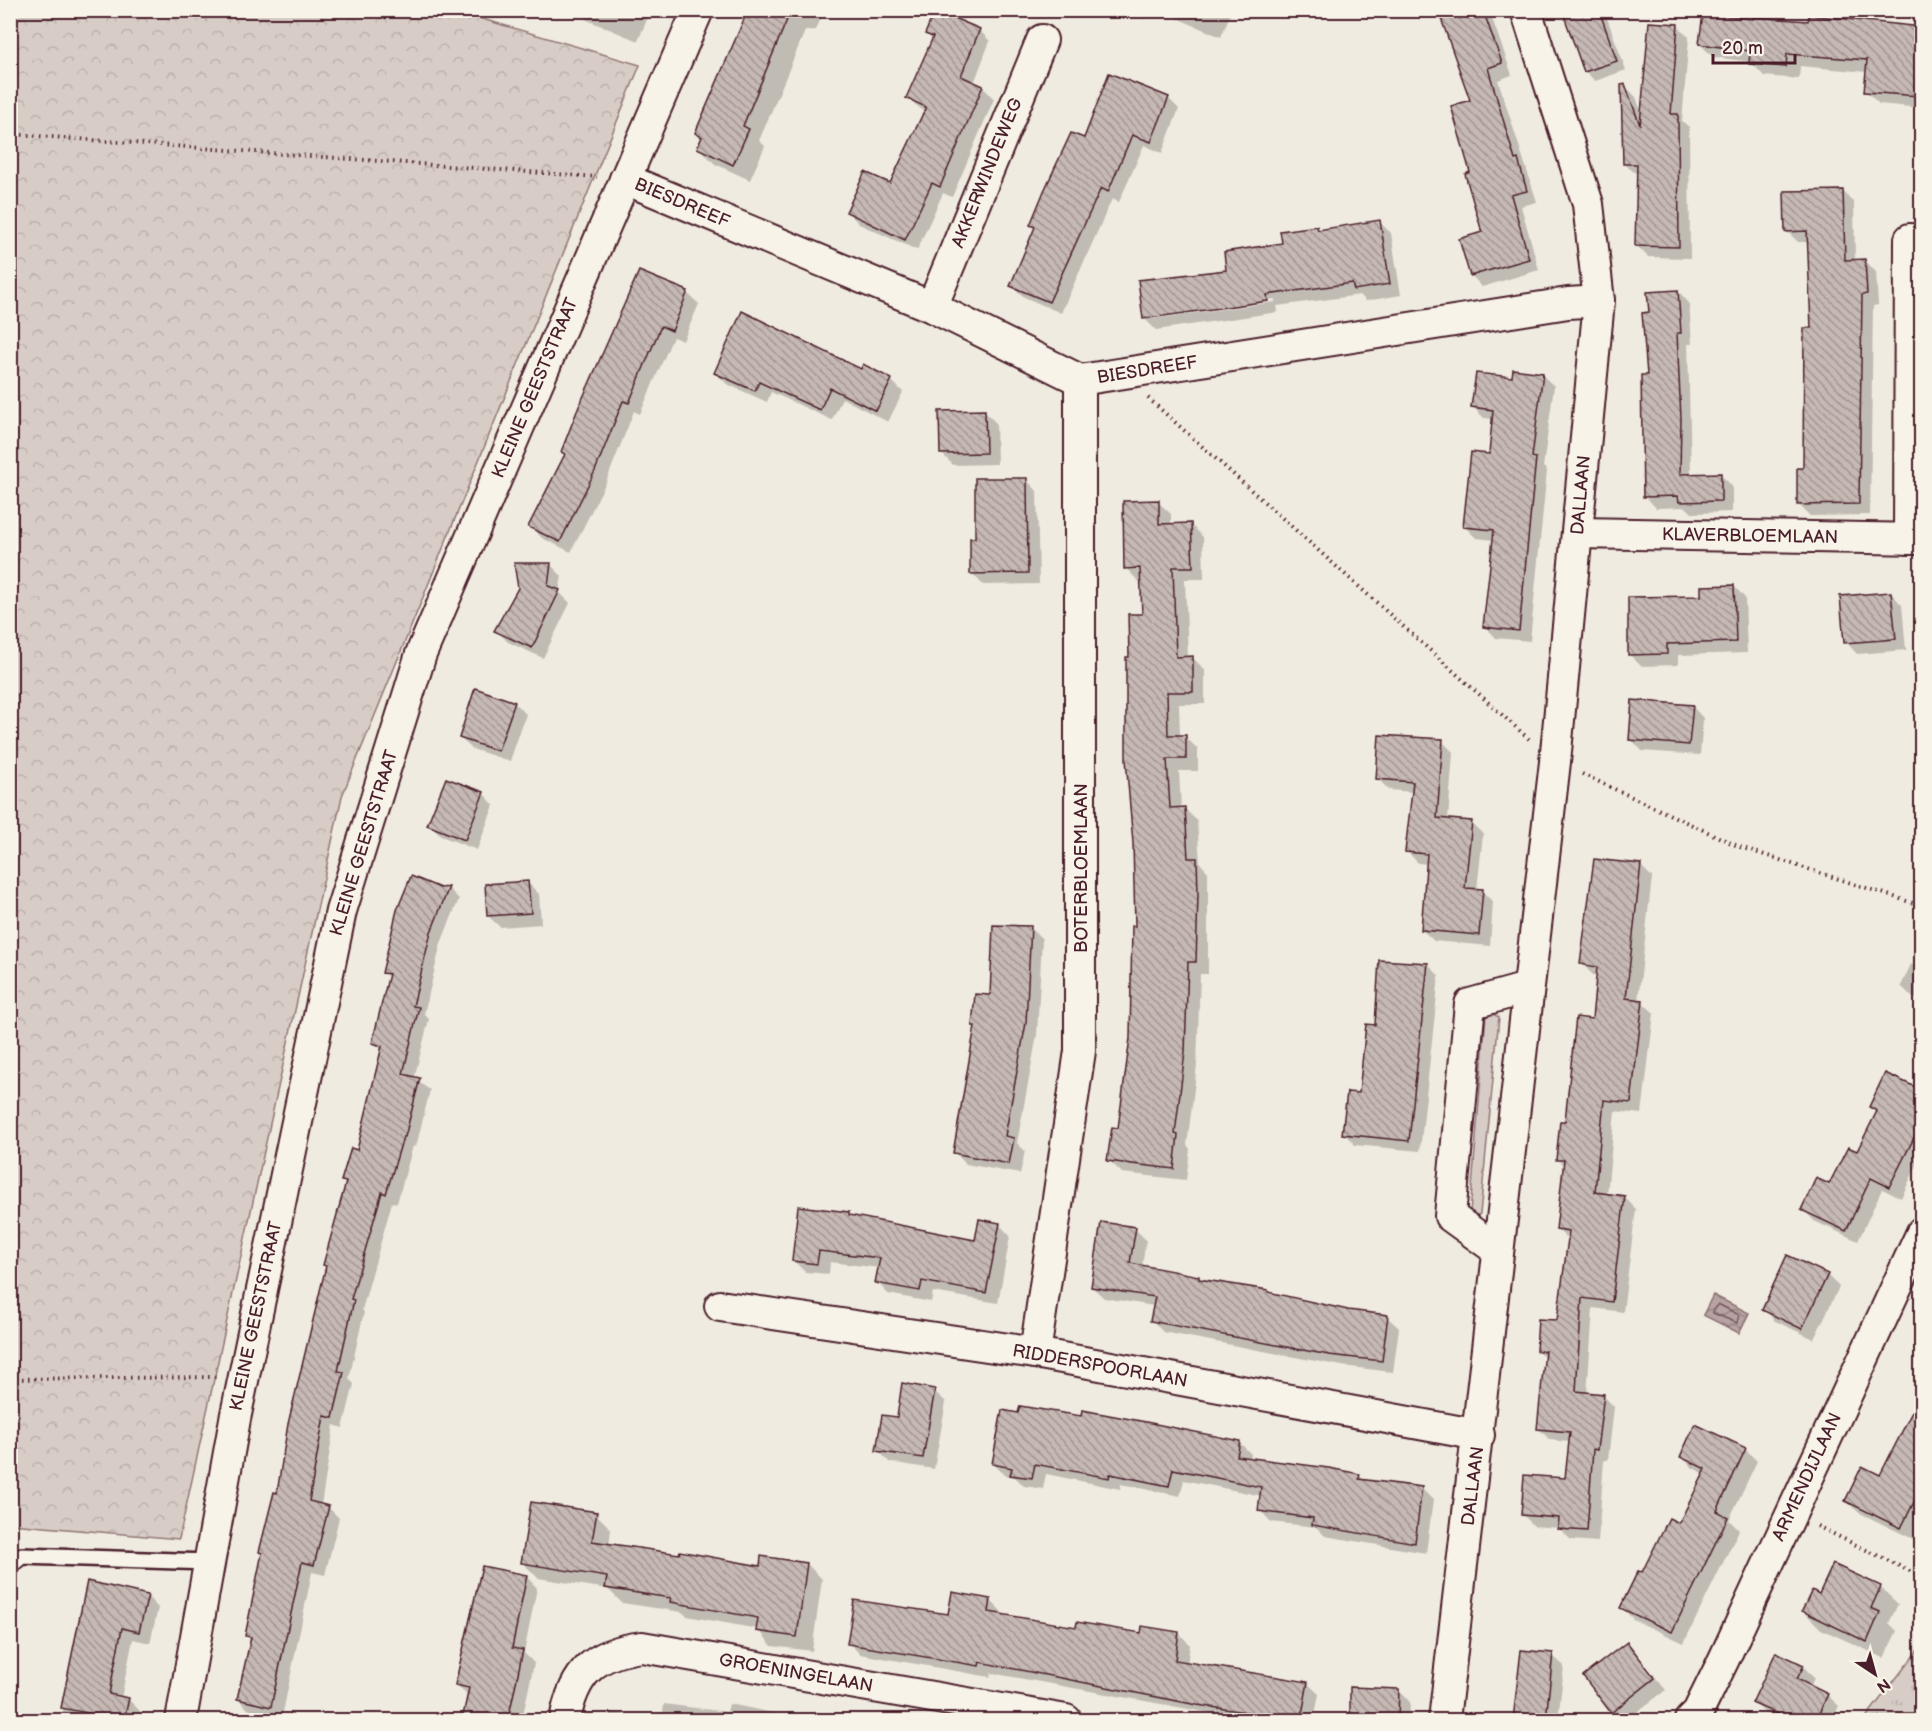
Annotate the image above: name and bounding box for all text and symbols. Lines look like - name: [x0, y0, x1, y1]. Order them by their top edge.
- scale bar: [1713, 27, 1796, 65]
- text: 20 m: [1722, 38, 1763, 59]
- street label: AKKERWINDEWEG: [947, 95, 1027, 251]
- street label: BIESDREEF: [631, 174, 733, 233]
- street label: KLEINE GEESTSTRAAT: [488, 295, 583, 481]
- street label: BIESDREEF: [1095, 352, 1199, 388]
- street label: DALLAAN: [1567, 454, 1595, 536]
- street label: KLAVERBLOEMLAAN: [1662, 524, 1838, 548]
- street label: KLEINE GEESTSTRAAT: [326, 747, 402, 939]
- street label: BOTERBLOEMLAAN: [1071, 783, 1092, 953]
- street label: KLEINE GEESTSTRAAT: [226, 1219, 286, 1413]
- street label: RIDDERSPOORLAAN: [1011, 1340, 1189, 1392]
- street label: ARMENDIJLAAN: [1768, 1410, 1846, 1544]
- street label: DALLAAN: [1458, 1445, 1488, 1527]
- north arrow: [1845, 1644, 1905, 1704]
- street label: GROENINGELAAN: [717, 1649, 875, 1697]
- text: N: [1872, 1674, 1893, 1696]

